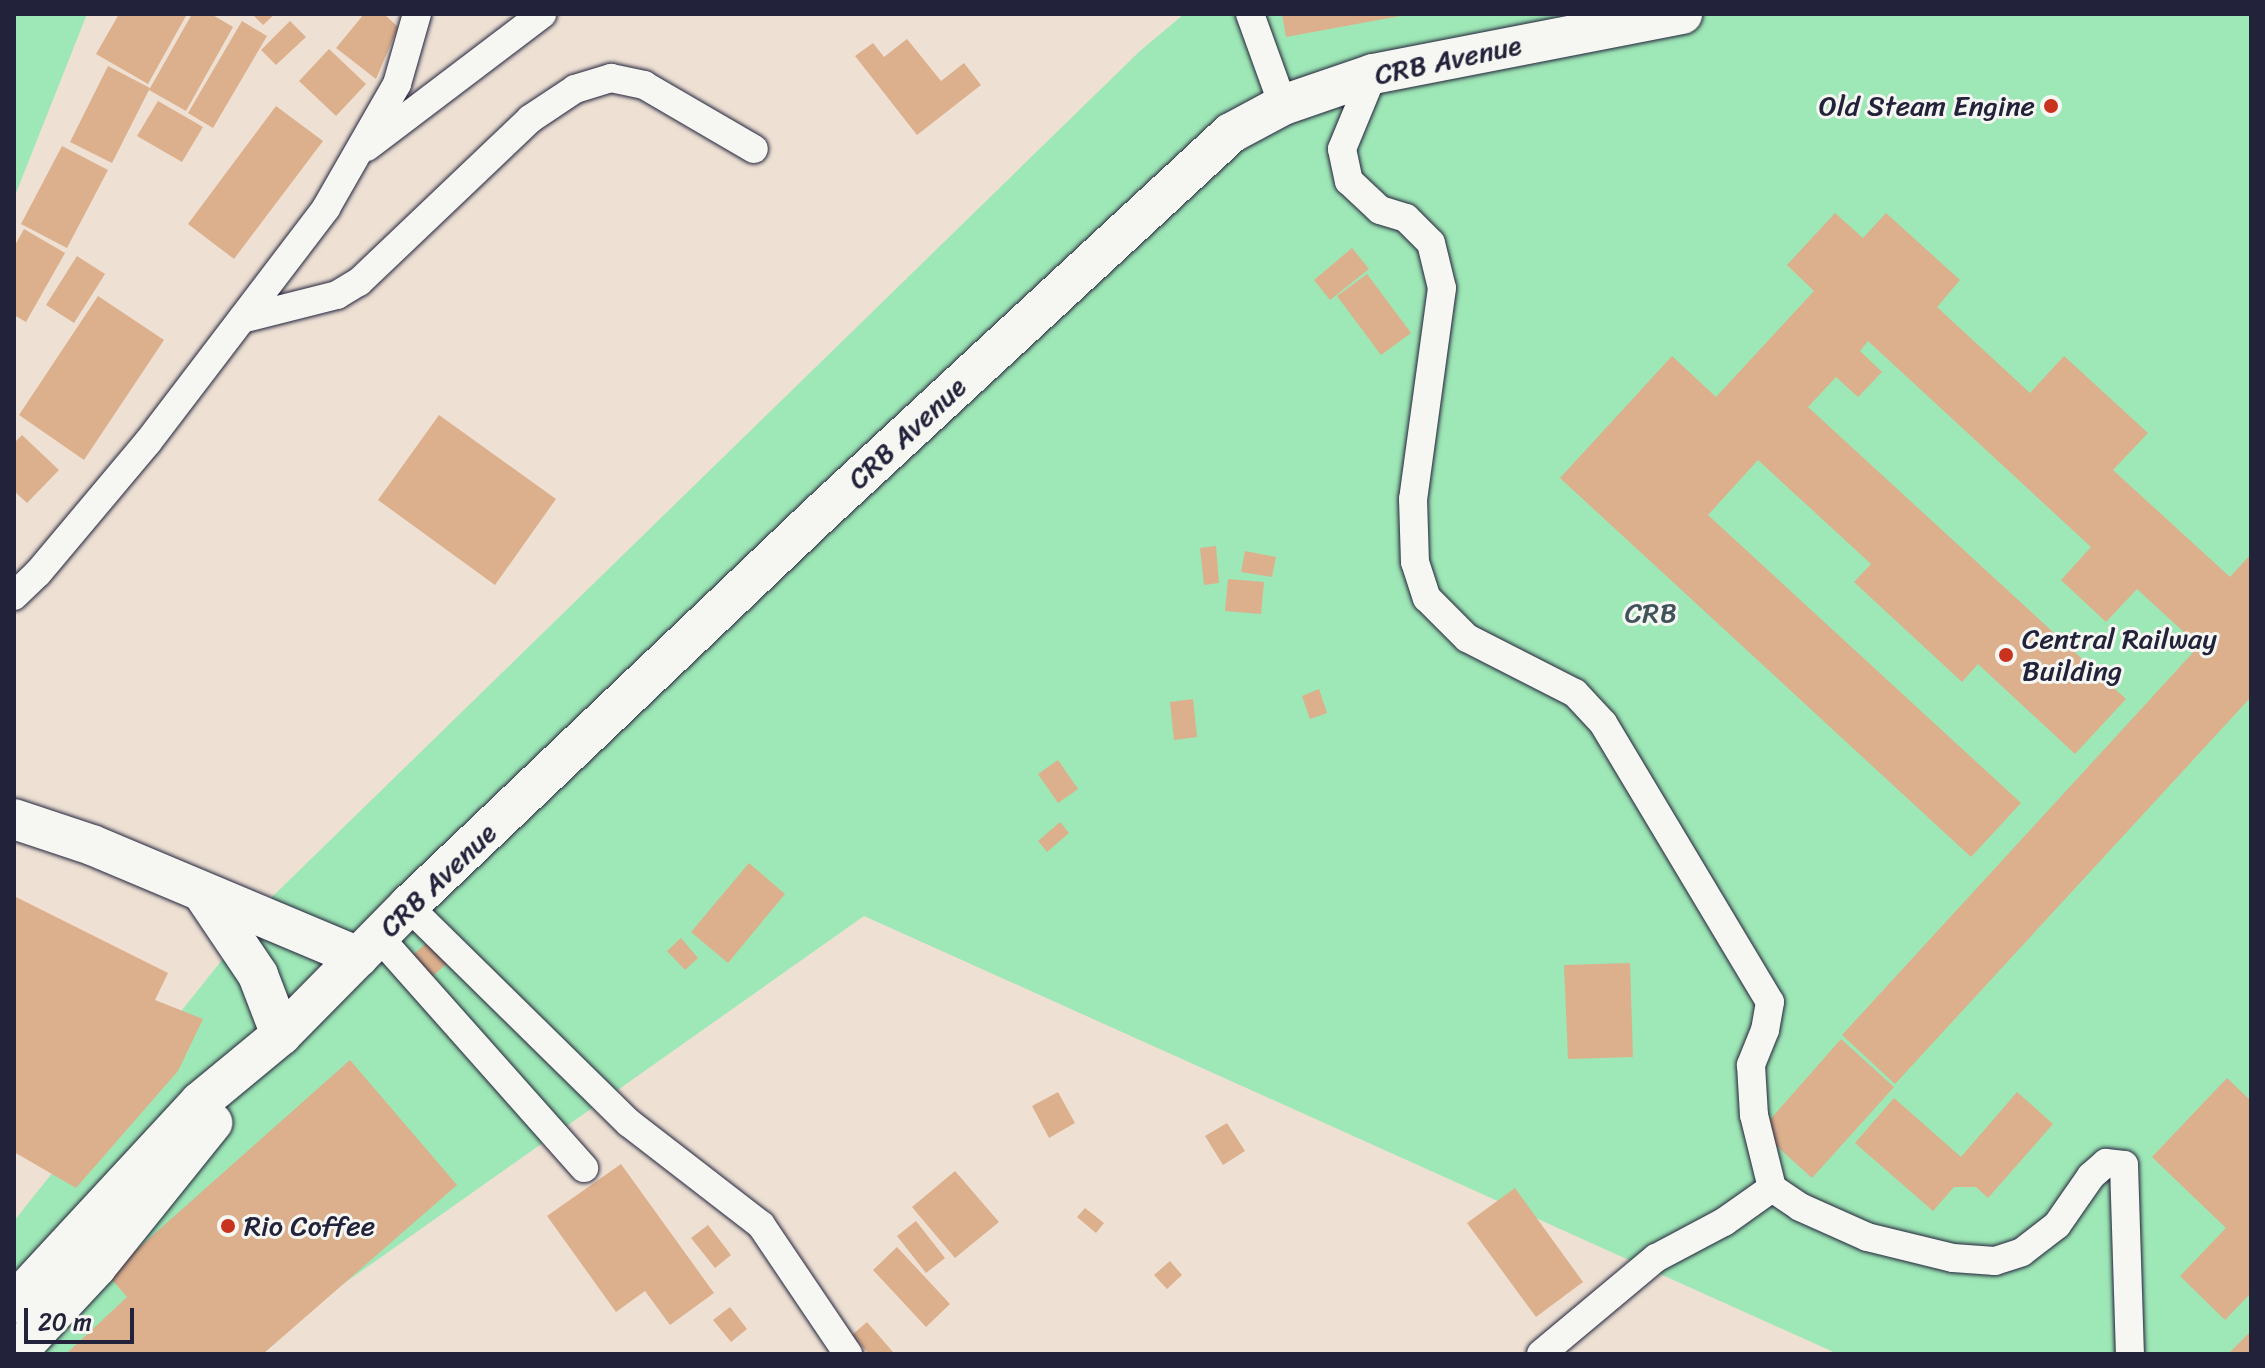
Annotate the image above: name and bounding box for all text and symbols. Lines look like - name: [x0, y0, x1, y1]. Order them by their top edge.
- street label: CRB Avenue: [1372, 28, 1524, 92]
- place label: Old Steam Engine: [1818, 89, 2035, 123]
- marker: Old Steam Engine: [2042, 97, 2060, 115]
- street label: CRB Avenue: [841, 370, 973, 496]
- park label: CRB: [1625, 596, 1677, 630]
- place label: Central Railway Building: [2022, 622, 2216, 688]
- marker: Central Railway Building: [1997, 646, 2015, 664]
- street label: CRB Avenue: [373, 816, 503, 944]
- place label: Rio Coffee: [244, 1209, 375, 1243]
- marker: Rio Coffee: [219, 1217, 237, 1235]
- scale bar: [28, 1292, 138, 1342]
- text: 20 m: [38, 1301, 92, 1343]

